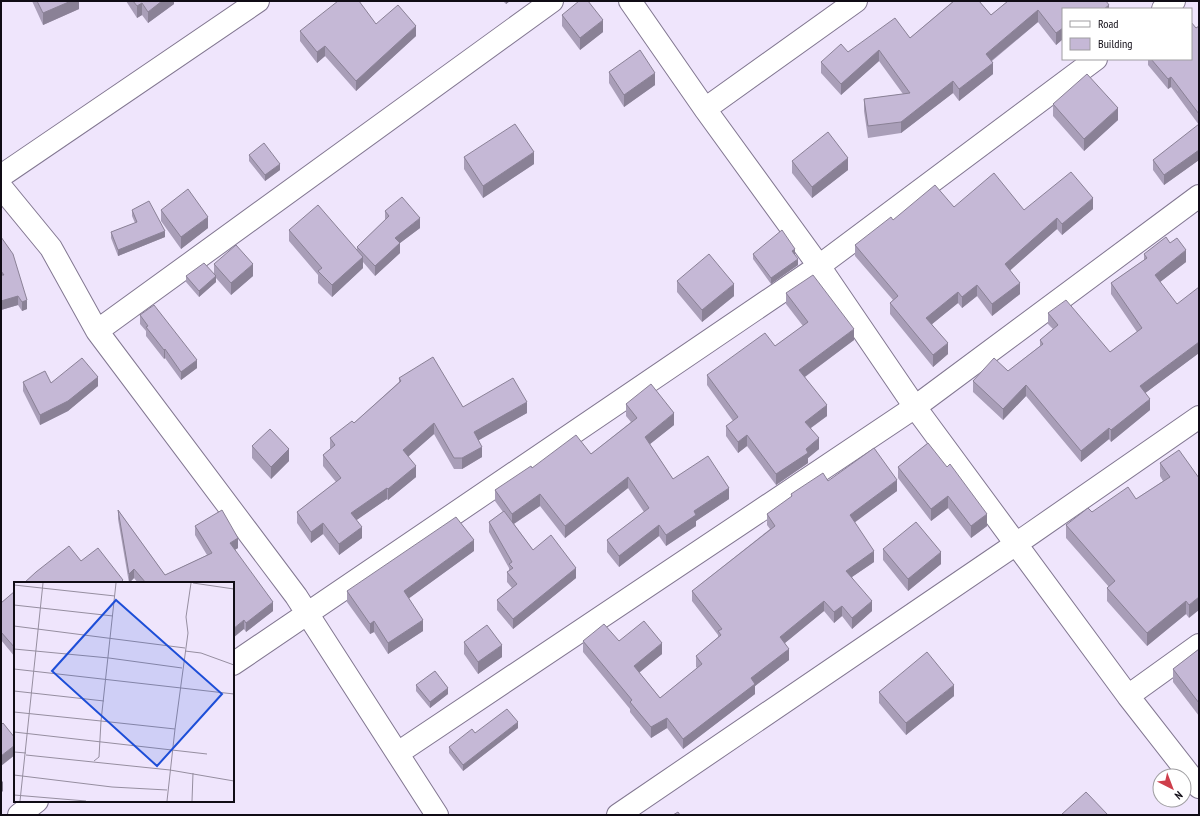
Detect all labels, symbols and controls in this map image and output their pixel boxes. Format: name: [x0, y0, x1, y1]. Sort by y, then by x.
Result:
legend: [1062, 8, 1192, 60]
text: Road: [1098, 16, 1118, 31]
text: Building: [1098, 36, 1133, 51]
inset map: [14, 582, 234, 802]
north arrow: [1152, 768, 1192, 808]
text: N: [1172, 788, 1186, 803]

